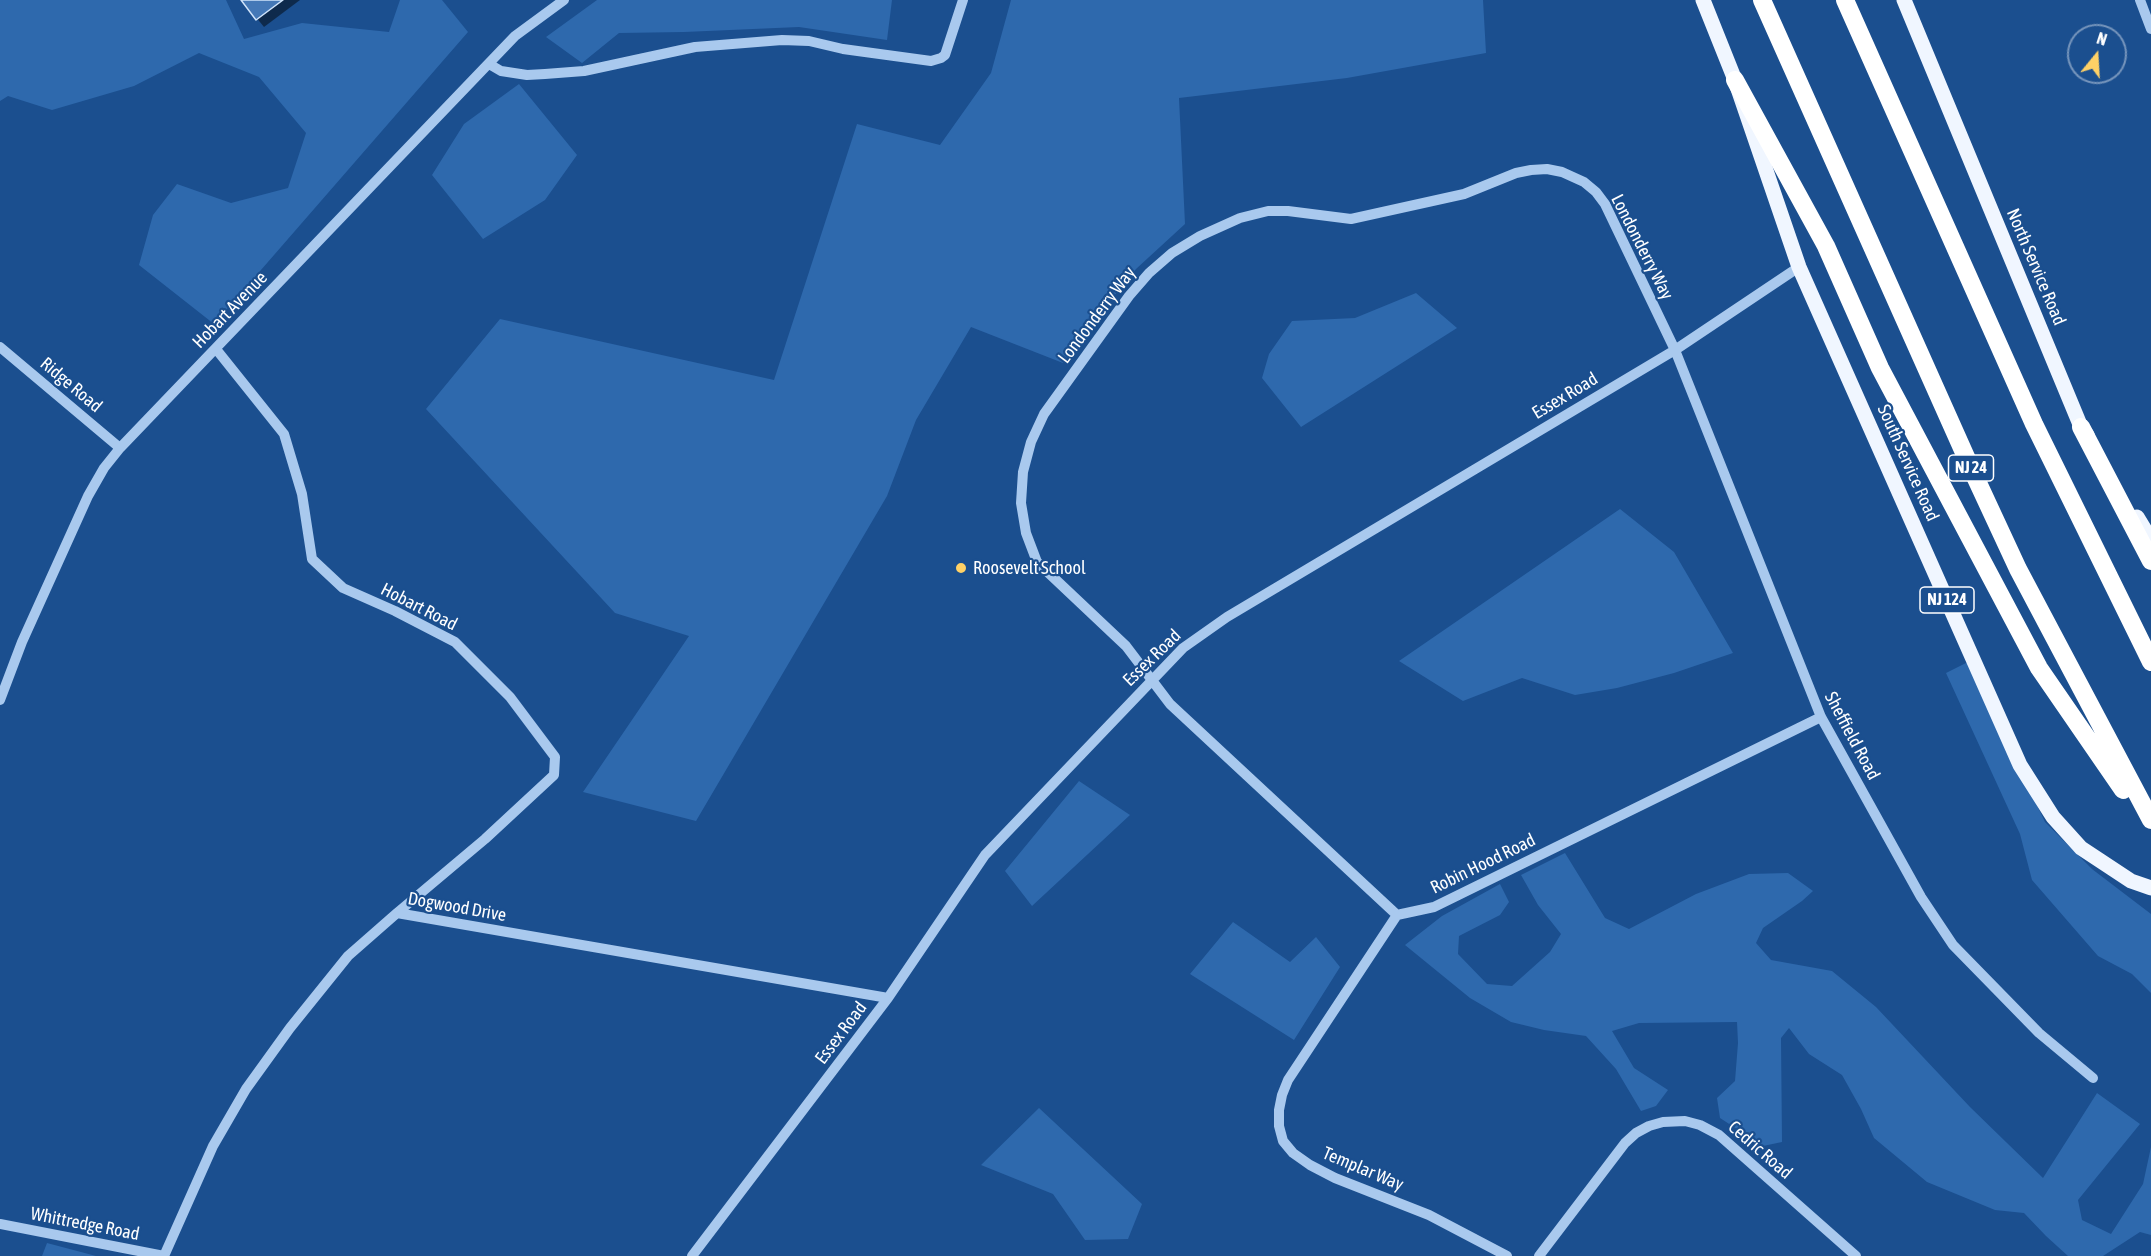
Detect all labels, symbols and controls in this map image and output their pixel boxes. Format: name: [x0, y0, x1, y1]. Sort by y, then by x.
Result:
north arrow: [2067, 24, 2127, 84]
text: N: [2095, 29, 2109, 49]
street label: Londonderry Way: [1606, 191, 1678, 303]
street label: North Service Road: [2002, 205, 2070, 329]
street label: Londonderry Way: [1054, 262, 1140, 368]
street label: Hobart Avenue: [188, 267, 272, 353]
street label: Ridge Road: [36, 353, 106, 417]
street label: Essex Road: [1528, 368, 1602, 424]
street label: South Service Road: [1873, 401, 1943, 525]
road number: NJ 24: [1948, 455, 1994, 481]
place label: Roosevelt School: [973, 557, 1086, 579]
marker: Roosevelt School: [954, 561, 968, 575]
street label: Hobart Road: [377, 579, 461, 635]
road number: NJ 124: [1920, 587, 1974, 613]
street label: Essex Road: [1118, 625, 1186, 691]
street label: Sheffield Road: [1820, 688, 1884, 784]
street label: Robin Hood Road: [1427, 829, 1539, 899]
street label: Dogwood Drive: [406, 888, 508, 926]
street label: Essex Road: [811, 998, 871, 1068]
street label: Cedric Road: [1724, 1116, 1796, 1184]
street label: Templar Way: [1319, 1142, 1407, 1196]
street label: Whittredge Road: [29, 1203, 141, 1245]

